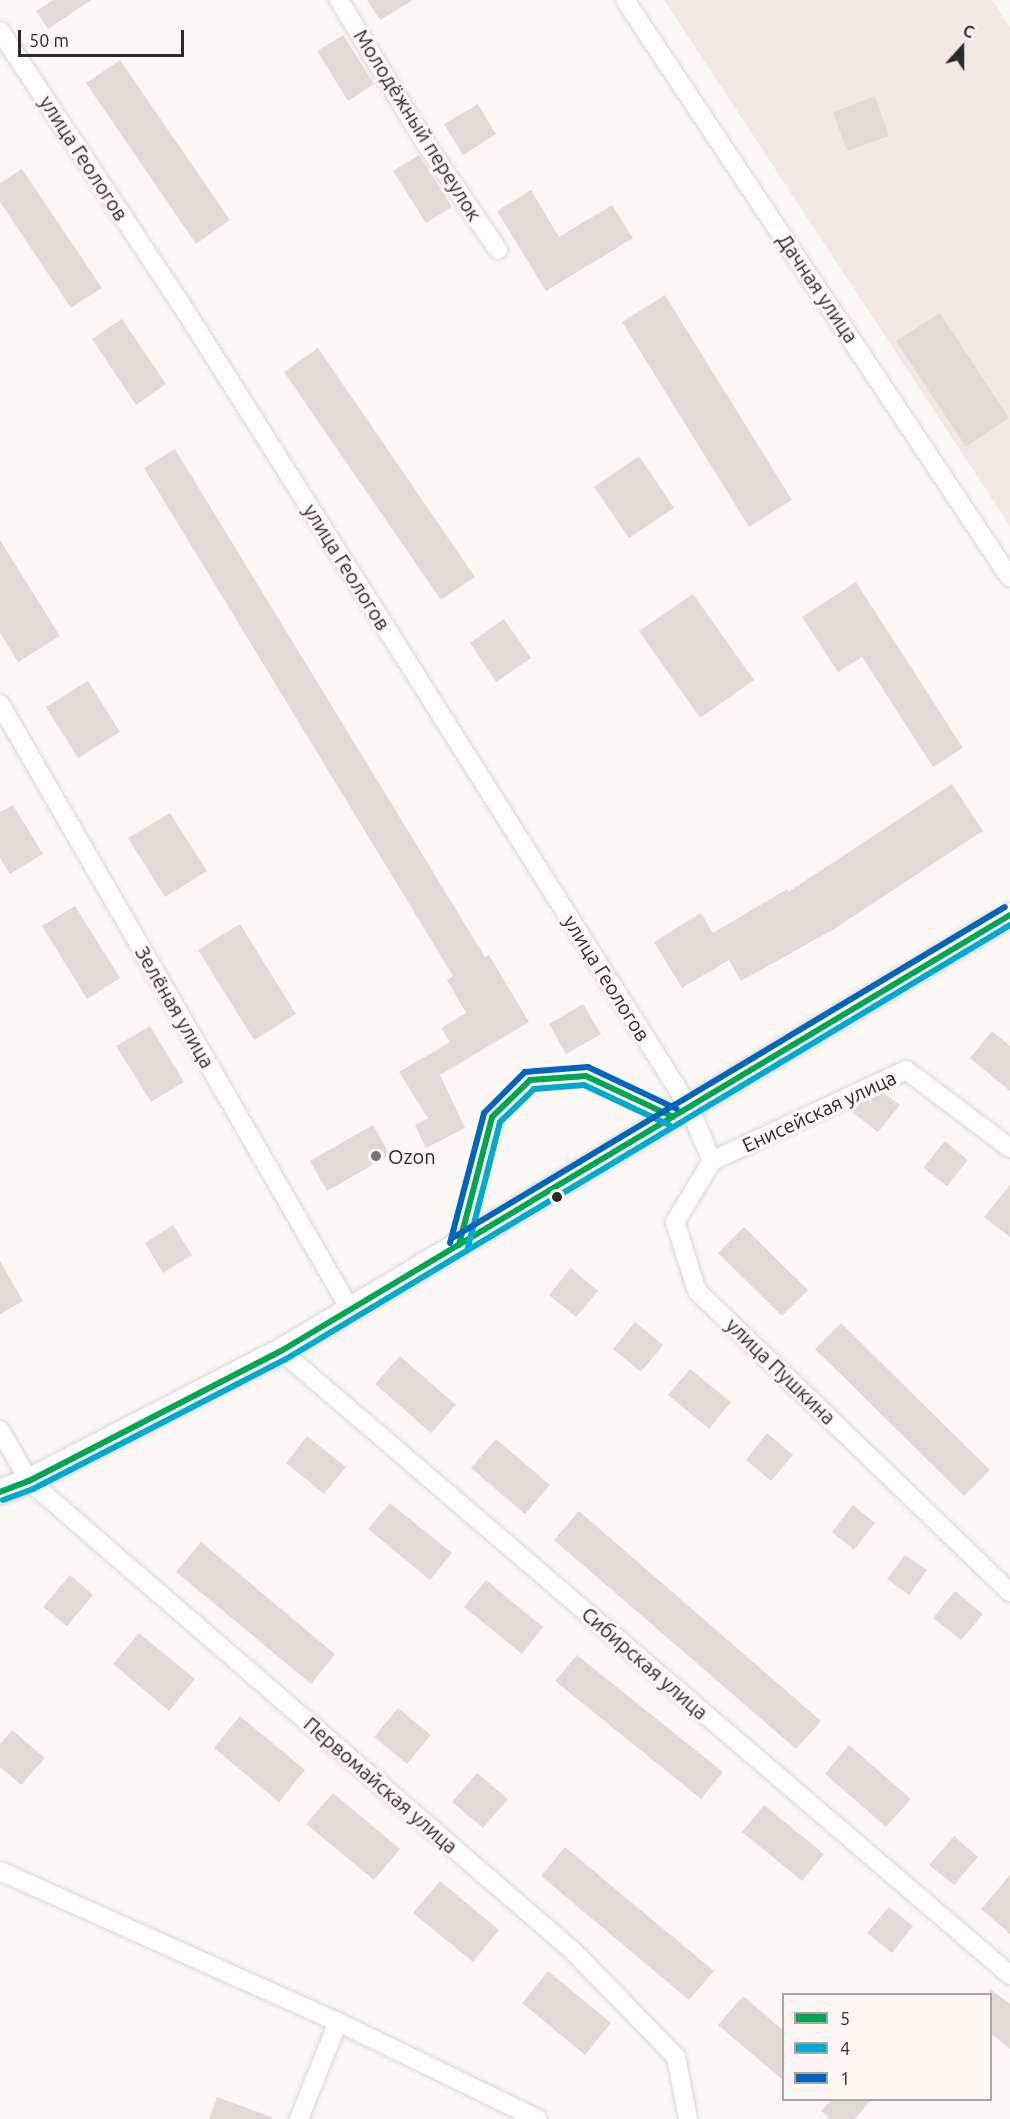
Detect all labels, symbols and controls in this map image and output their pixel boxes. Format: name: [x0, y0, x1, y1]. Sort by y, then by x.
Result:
scale bar: [21, 18, 188, 56]
north arrow: [932, 18, 992, 78]
text: С: [960, 21, 976, 41]
street label: Молодёжный переулок: [349, 25, 487, 225]
text: 50 m: [29, 30, 69, 50]
street label: улица Геологов: [35, 91, 133, 225]
street label: Дачная улица: [773, 229, 863, 347]
street label: улица Геологов: [299, 499, 395, 635]
street label: улица Геологов: [559, 910, 655, 1046]
street label: Зелёная улица: [130, 942, 220, 1072]
street label: Енисейская улица: [738, 1065, 900, 1157]
place label: Ozon: [388, 1144, 436, 1168]
marker: Ozon: [369, 1149, 383, 1163]
unlabelled marker: [551, 1191, 563, 1203]
street label: улица Пушкина: [721, 1313, 841, 1429]
street label: Сибирская улица: [577, 1602, 713, 1724]
street label: Первомайская улица: [299, 1712, 463, 1858]
legend: [782, 1993, 992, 2101]
text: 5: [840, 2008, 850, 2028]
text: 4: [840, 2038, 850, 2058]
text: 1: [840, 2068, 850, 2088]

